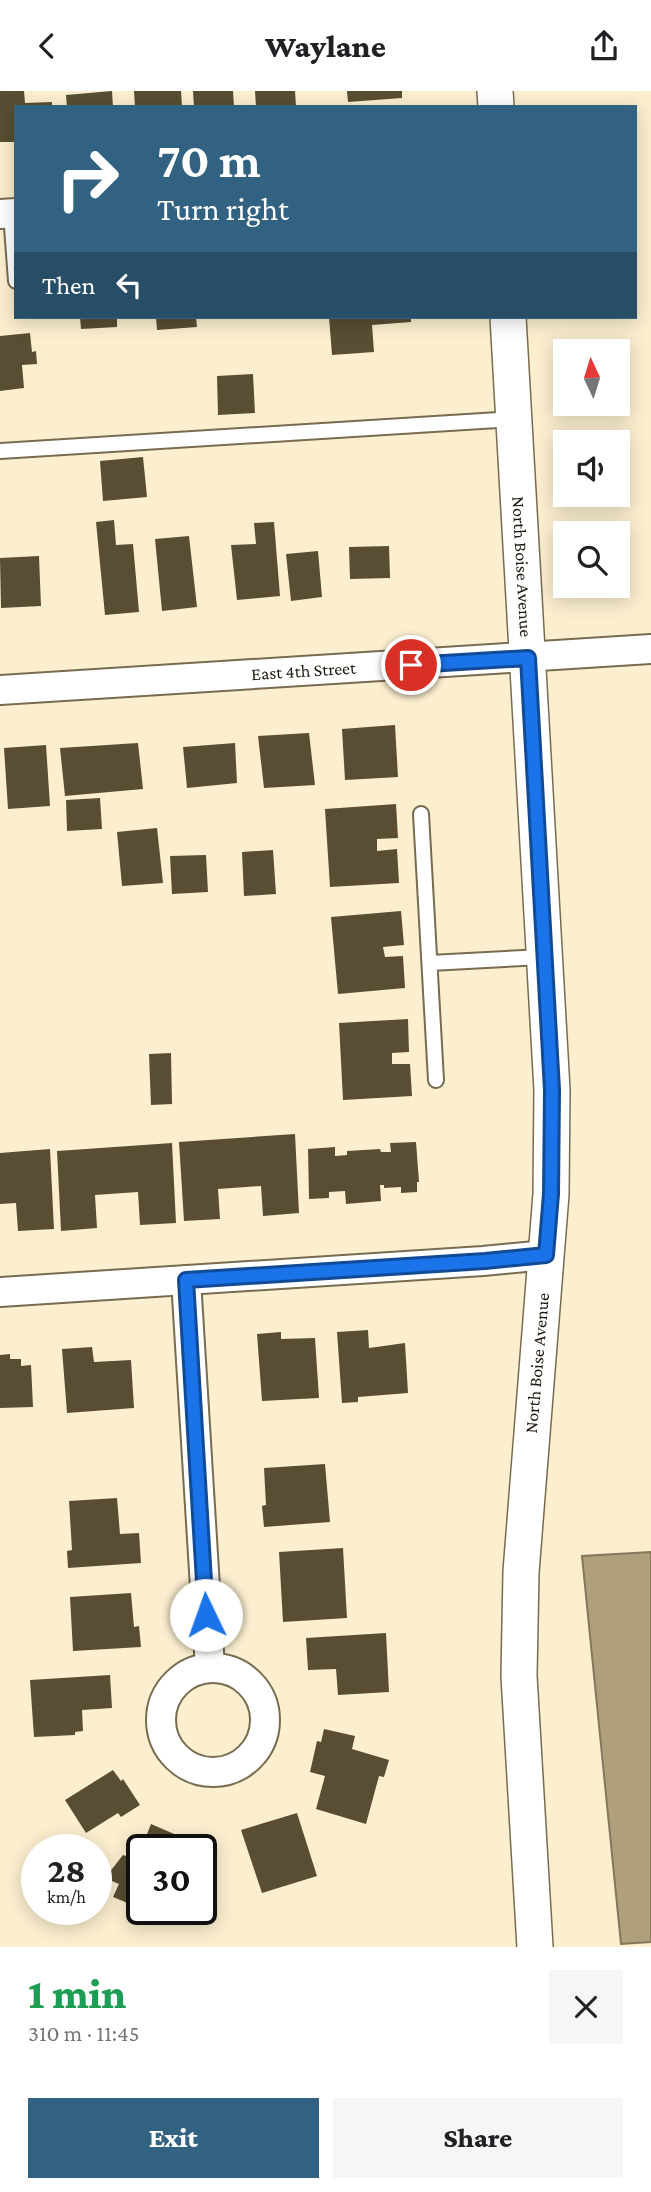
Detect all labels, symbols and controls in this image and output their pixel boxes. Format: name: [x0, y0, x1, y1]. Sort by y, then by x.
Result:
icon: back: [28, 27, 66, 65]
icon: share: [585, 27, 623, 65]
text: Waylane: [265, 28, 386, 64]
icon: right: [42, 133, 133, 224]
text: 70 m: [157, 133, 261, 188]
text: Turn right: [157, 191, 289, 227]
icon: left: [110, 266, 148, 304]
text: Then: [42, 271, 96, 300]
north arrow: [553, 339, 630, 417]
map controls: [553, 339, 630, 598]
button: sound: [553, 430, 630, 507]
street label: North Boise Avenue: [508, 496, 536, 638]
button: search: [553, 521, 630, 598]
pin: [381, 635, 441, 695]
icon: arrive: [392, 646, 430, 684]
street label: East 4th Street: [250, 658, 357, 684]
street label: North Boise Avenue: [521, 1292, 553, 1434]
position arrow: [169, 1578, 243, 1652]
speed limit sign: 30: [126, 1834, 217, 1925]
text: 28: [47, 1851, 86, 1890]
text: km/h: [47, 1887, 86, 1907]
text: 1 min: [28, 1970, 126, 2017]
button: close: [549, 1970, 623, 2044]
text: 310 m · 11:45: [28, 2020, 140, 2046]
button: Exit: [28, 2098, 319, 2178]
button: Share: [333, 2098, 623, 2178]

